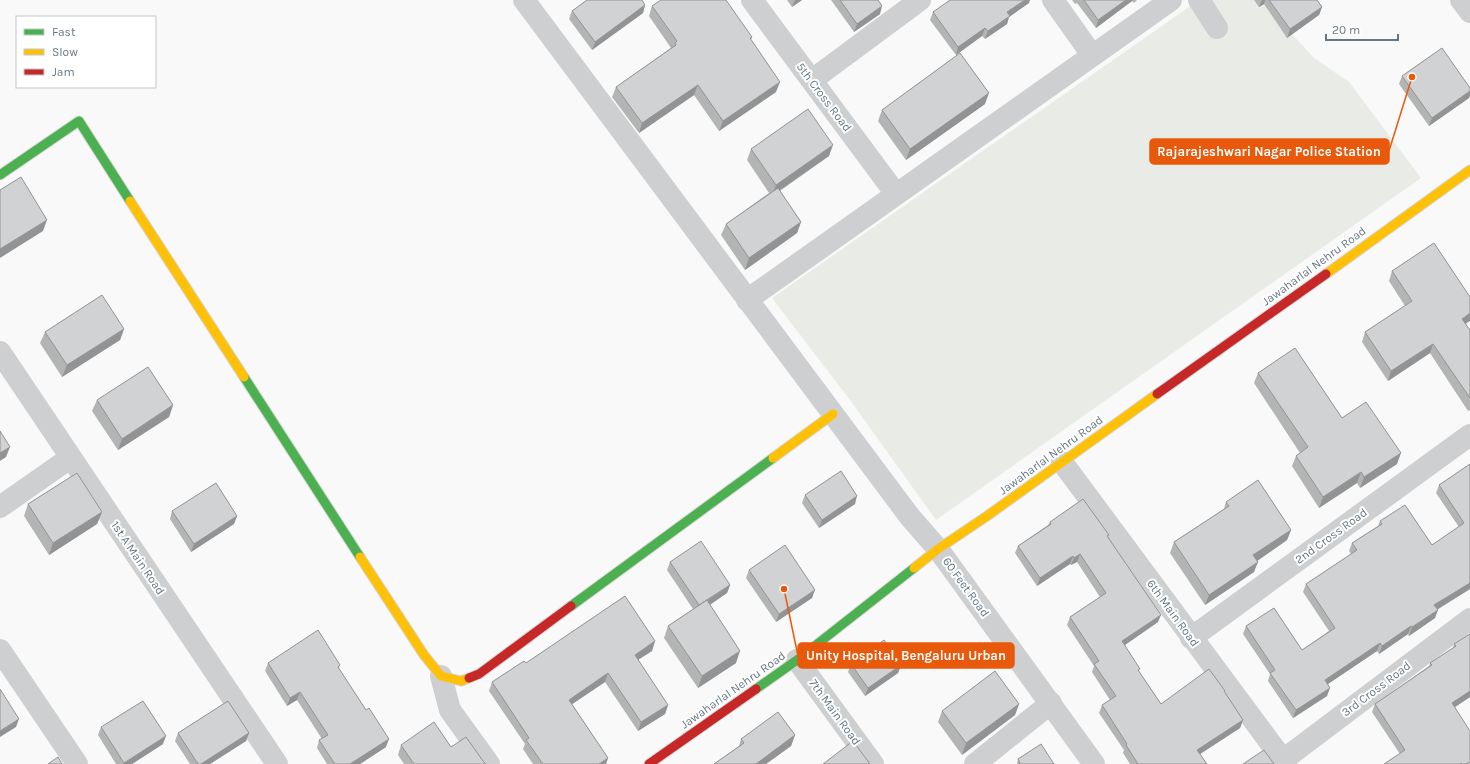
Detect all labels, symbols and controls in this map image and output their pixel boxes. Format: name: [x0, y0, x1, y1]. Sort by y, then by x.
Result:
legend: [16, 16, 156, 88]
scale bar: [1326, 16, 1398, 42]
text: 20 m: [1332, 23, 1360, 37]
text: Fast: [52, 25, 76, 39]
text: Slow: [52, 45, 78, 59]
street label: 5th Cross Road: [794, 60, 854, 134]
text: Jam: [52, 65, 75, 79]
callout: Rajarajeshwari Nagar Police Station: [1150, 139, 1389, 164]
text: Rajarajeshwari Nagar Police Station: [1157, 144, 1381, 159]
street label: Jawaharlal Nehru Road: [1259, 224, 1369, 308]
street label: Jawaharlal Nehru Road: [996, 413, 1106, 497]
street label: 2nd Cross Road: [1292, 505, 1370, 567]
street label: 1st A Main Road: [108, 519, 168, 597]
street label: 60 Feet Road: [940, 555, 992, 619]
street label: 6th Main Road: [1144, 577, 1202, 649]
callout: Unity Hospital, Bengaluru Urban: [798, 643, 1014, 668]
street label: Jawaharlal Nehru Road: [678, 648, 788, 732]
text: Unity Hospital, Bengaluru Urban: [806, 648, 1006, 663]
street label: 3rd Cross Road: [1339, 659, 1413, 719]
street label: 7th Main Road: [806, 676, 864, 748]

